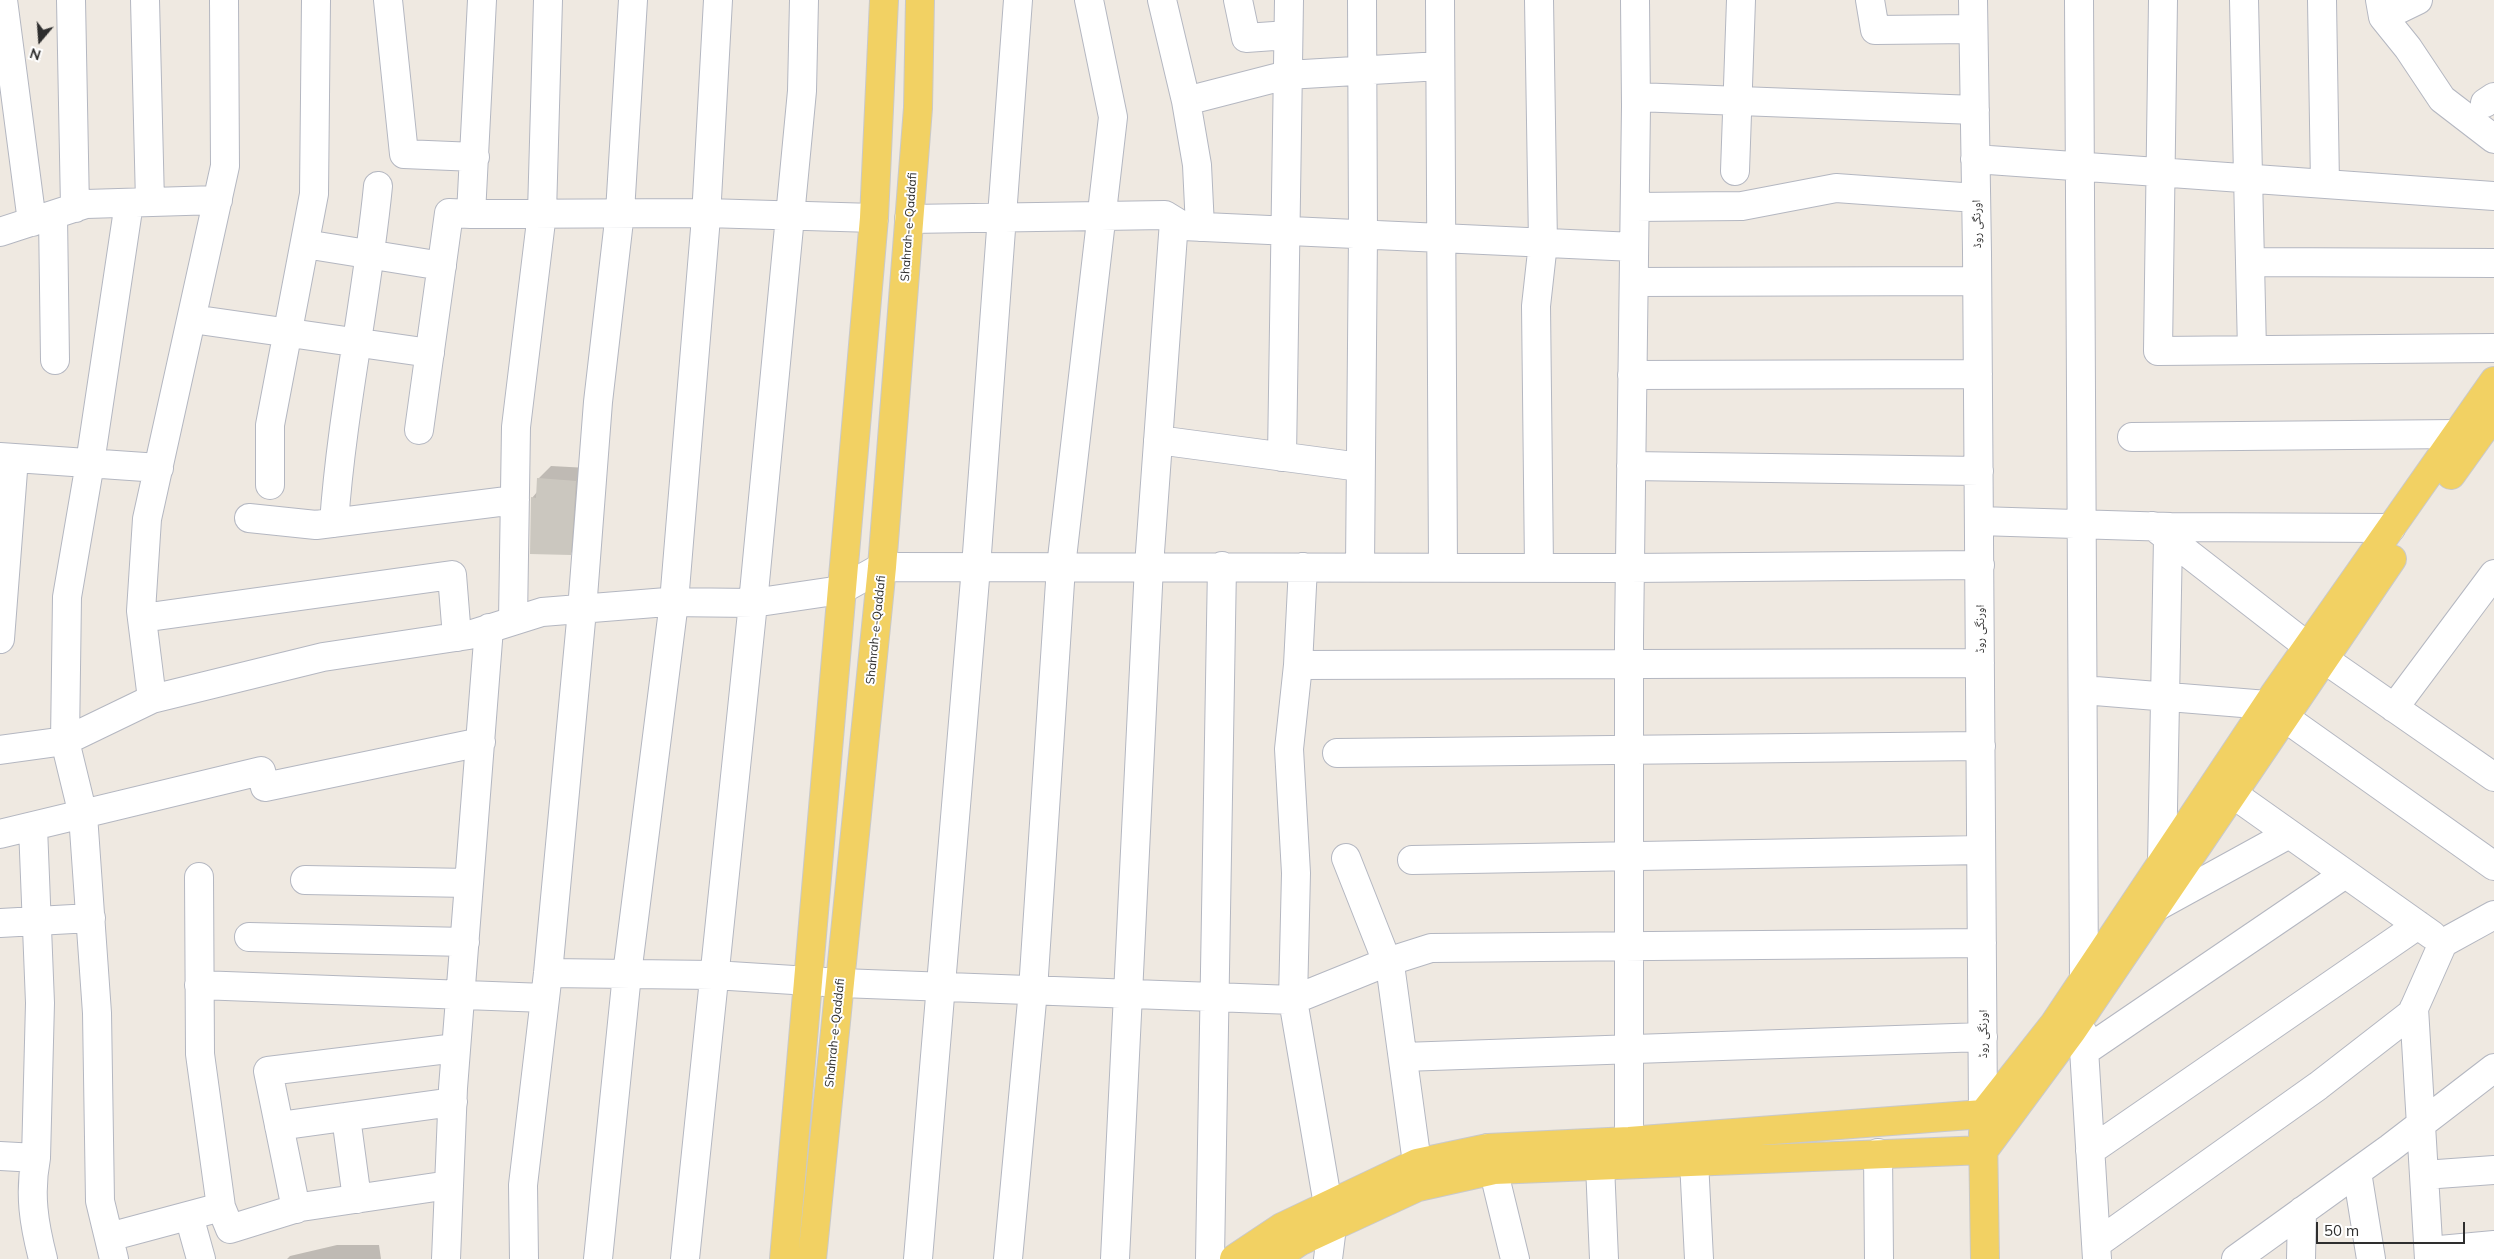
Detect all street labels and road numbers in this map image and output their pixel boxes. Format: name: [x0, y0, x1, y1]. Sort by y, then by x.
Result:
street label: Shahrah-e-Qaddafi: [898, 172, 920, 282]
street label: اورنگی روڈ: [1969, 200, 1985, 248]
street label: Shahrah-e-Qaddafi: [863, 575, 889, 685]
street label: اورنگی روڈ: [1973, 605, 1987, 653]
street label: Shahrah-e-Qaddafi: [822, 978, 848, 1088]
street label: اورنگی روڈ: [1976, 1010, 1990, 1058]

